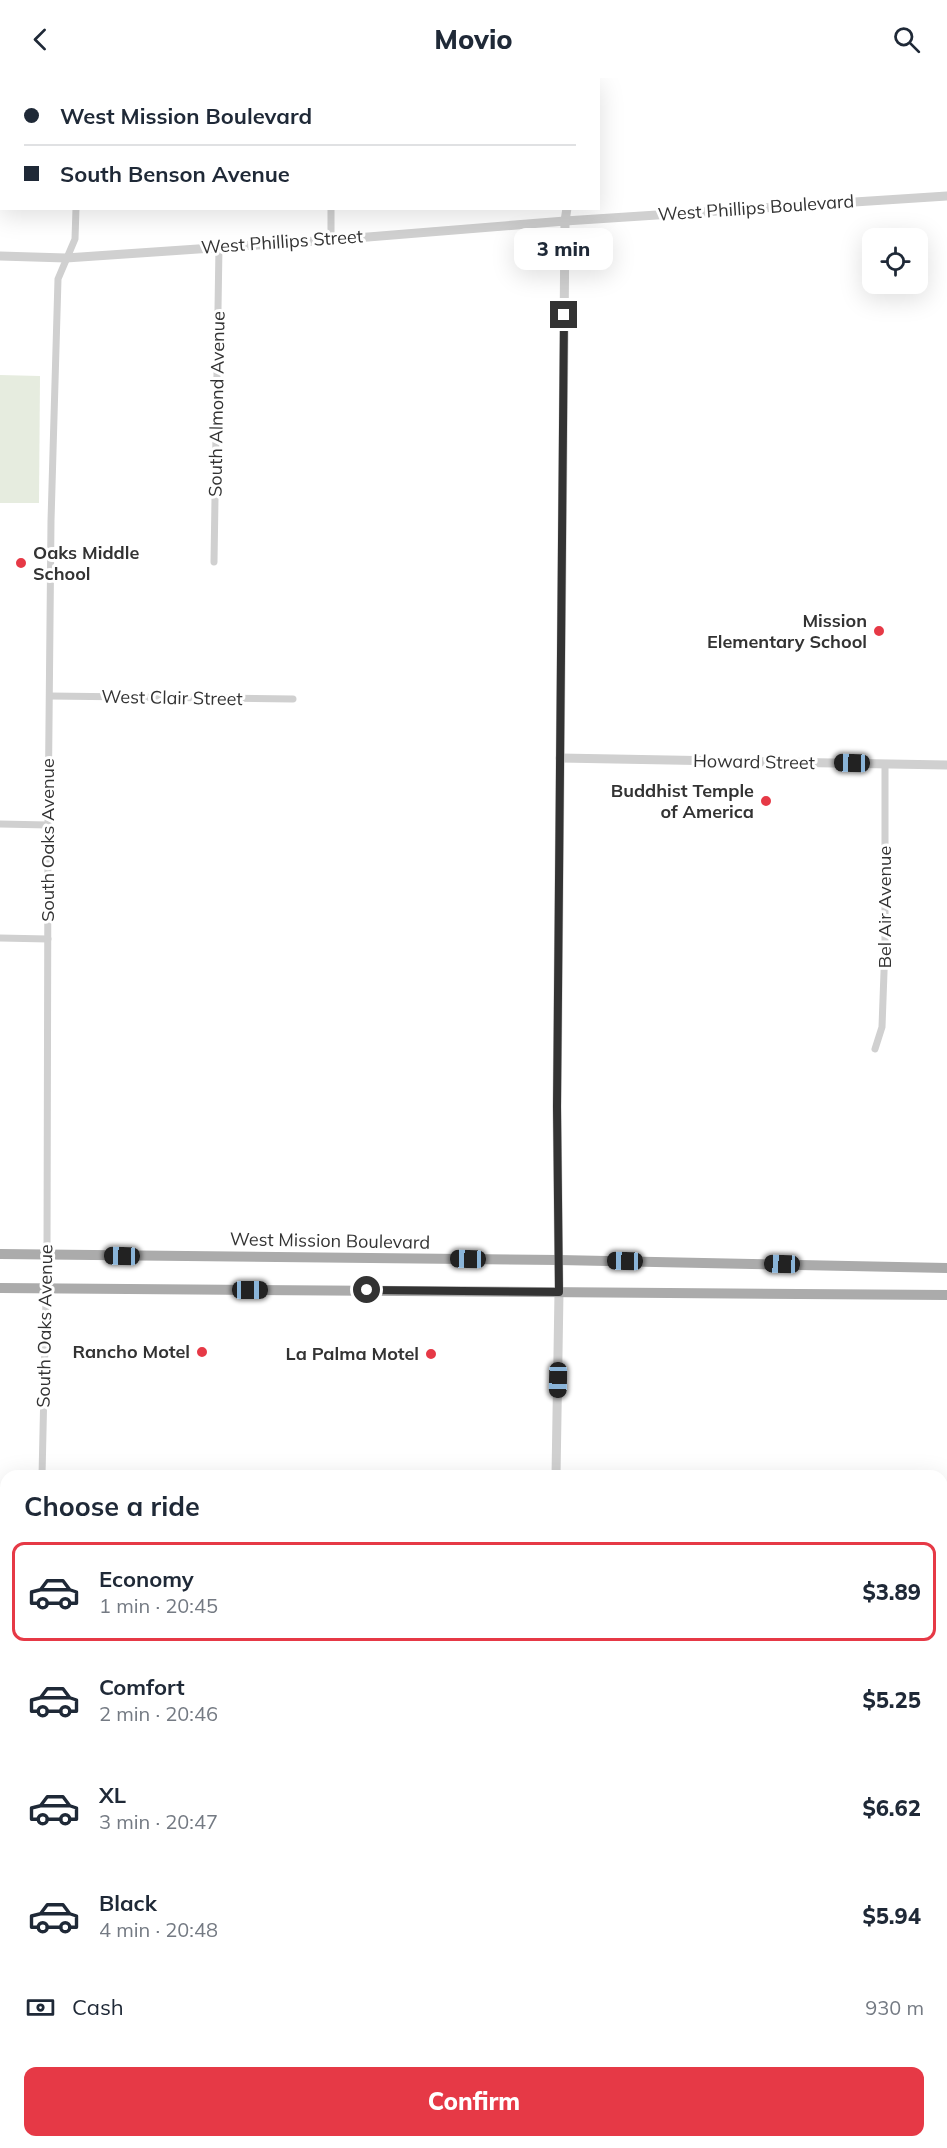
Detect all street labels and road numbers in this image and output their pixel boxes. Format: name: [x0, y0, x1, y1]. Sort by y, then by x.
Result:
street label: West Phillips Boulevard: [657, 189, 855, 226]
street label: West Phillips Street: [200, 224, 364, 259]
street label: South Almond Avenue: [203, 311, 230, 497]
street label: West Clair Street: [101, 685, 243, 710]
street label: Howard Street: [693, 749, 815, 774]
street label: South Oaks Avenue: [36, 758, 59, 922]
street label: Bel Air Avenue: [873, 846, 896, 968]
street label: West Mission Boulevard: [230, 1227, 430, 1254]
street label: South Oaks Avenue: [32, 1244, 57, 1408]

